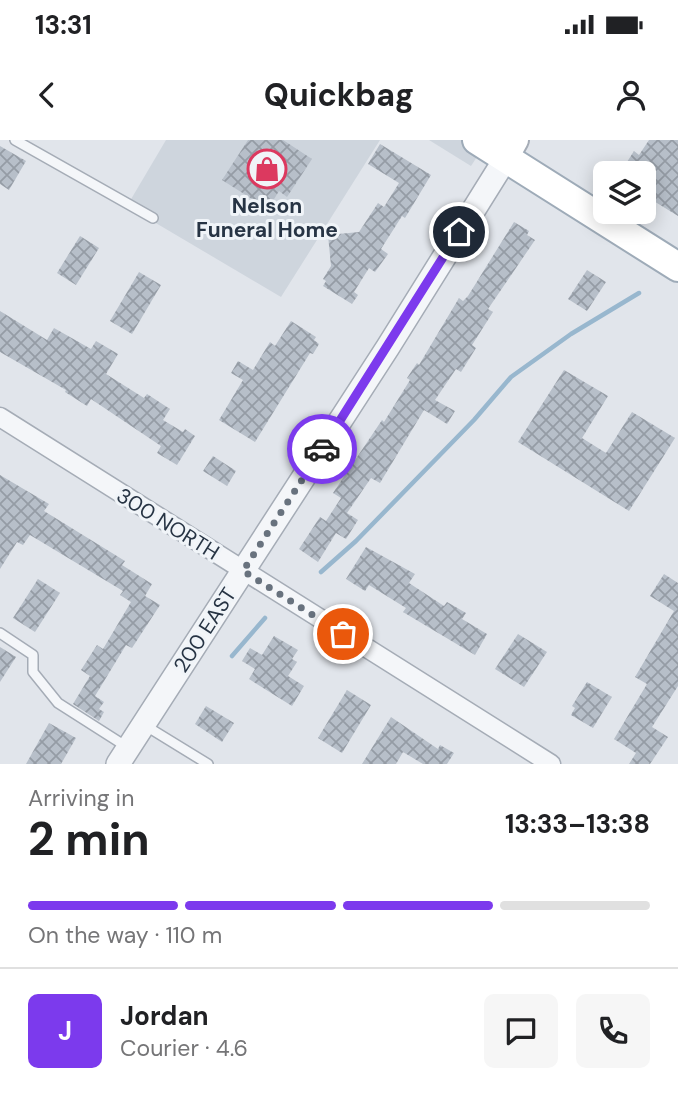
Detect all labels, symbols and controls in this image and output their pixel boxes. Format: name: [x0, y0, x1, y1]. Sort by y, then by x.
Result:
text: 13:31: [35, 8, 92, 42]
text: Quickbag: [264, 74, 414, 116]
icon: back: [28, 76, 66, 114]
icon: person: [612, 76, 650, 114]
shop icon: Nelson Funeral Home: [246, 148, 288, 190]
map controls: [593, 161, 656, 224]
button: layers: [593, 161, 656, 224]
place label: Nelson Funeral Home: [196, 192, 338, 244]
pin: [429, 202, 489, 262]
icon: home: [440, 213, 478, 251]
courier: [287, 414, 357, 484]
icon: car: [303, 430, 341, 468]
street label: 300 NORTH: [111, 481, 225, 567]
street label: 200 EAST: [167, 582, 243, 678]
pin: [313, 604, 373, 664]
icon: bag: [324, 615, 362, 653]
text: Arriving in: [28, 783, 134, 813]
text: 13:33–13:38: [505, 807, 650, 841]
text: 2 min: [28, 809, 150, 869]
text: On the way · 110 m: [28, 920, 222, 950]
button: chat: [484, 994, 558, 1068]
button: phone: [576, 994, 650, 1068]
text: Jordan: [120, 999, 209, 1033]
text: J: [58, 1014, 72, 1048]
text: Courier · 4.6: [120, 1033, 248, 1063]

